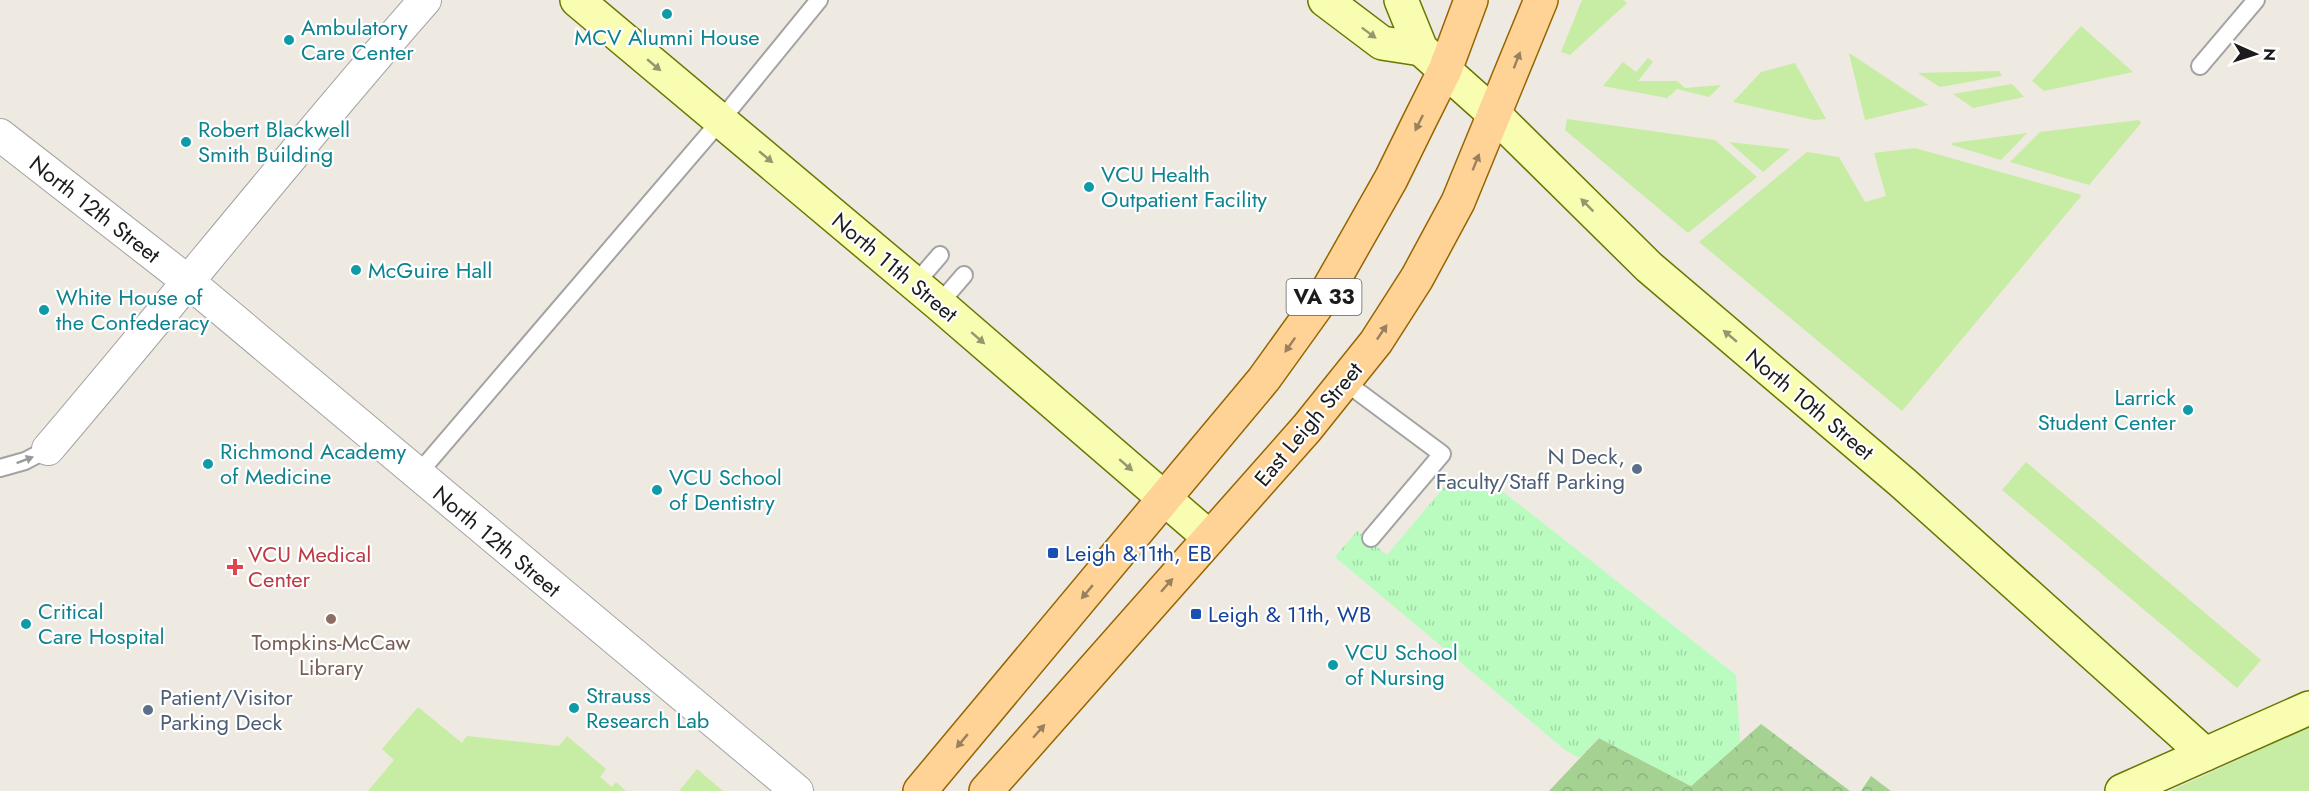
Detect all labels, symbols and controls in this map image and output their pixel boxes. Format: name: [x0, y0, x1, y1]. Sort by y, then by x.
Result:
marker: MCV Alumni House: [660, 7, 674, 21]
place label: Ambulatory Care Center: [301, 11, 414, 68]
place label: MCV Alumni House: [574, 21, 760, 53]
north arrow: [2225, 24, 2285, 84]
one-way arrow: [1361, 27, 1377, 39]
marker: Ambulatory Care Center: [282, 33, 296, 47]
text: N: [2258, 48, 2281, 62]
one-way arrow: [1512, 51, 1522, 69]
one-way arrow: [646, 58, 662, 71]
place label: Robert Blackwell Smith Building: [198, 113, 350, 170]
one-way arrow: [1414, 114, 1424, 131]
marker: Robert Blackwell Smith Building: [179, 135, 193, 149]
street label: North 12th Street: [23, 148, 168, 271]
one-way arrow: [758, 151, 774, 164]
one-way arrow: [1471, 152, 1481, 170]
place label: VCU Health Outpatient Facility: [1101, 158, 1267, 215]
marker: VCU Health Outpatient Facility: [1082, 180, 1096, 194]
one-way arrow: [1580, 198, 1594, 212]
street label: North 11th Street: [825, 205, 965, 330]
place label: McGuire Hall: [368, 254, 492, 286]
marker: McGuire Hall: [349, 263, 363, 277]
road number: VA 33: [1286, 279, 1362, 315]
place label: White House of the Confederacy: [56, 281, 210, 338]
marker: White House of the Confederacy: [37, 303, 51, 317]
one-way arrow: [1376, 324, 1387, 340]
one-way arrow: [1723, 330, 1738, 343]
one-way arrow: [970, 331, 985, 344]
one-way arrow: [1284, 337, 1296, 353]
street label: North 10th Street: [1739, 341, 1882, 468]
street label: East Leigh Street: [1246, 354, 1370, 493]
place label: Larrick Student Center: [2038, 381, 2176, 438]
marker: Larrick Student Center: [2181, 403, 2195, 417]
place label: Richmond Academy of Medicine: [220, 435, 407, 492]
place label: N Deck, Faculty/Staff Parking: [1436, 440, 1625, 497]
one-way arrow: [16, 455, 34, 465]
marker: Richmond Academy of Medicine: [201, 457, 215, 471]
one-way arrow: [1118, 458, 1133, 471]
place label: VCU School of Dentistry: [669, 461, 782, 518]
marker: N Deck, Faculty/Staff Parking: [1630, 462, 1644, 476]
street label: North 12th Street: [426, 478, 568, 605]
marker: VCU School of Dentistry: [650, 483, 664, 497]
place label: Leigh &11th, EB: [1065, 537, 1212, 569]
place label: VCU Medical Center: [248, 538, 371, 595]
marker: Leigh &11th, EB: [1046, 546, 1060, 560]
marker: VCU Medical Center: [226, 558, 244, 576]
one-way arrow: [1160, 578, 1173, 593]
one-way arrow: [1080, 584, 1093, 600]
place label: Critical Care Hospital: [38, 595, 165, 652]
place label: Leigh & 11th, WB: [1208, 598, 1371, 630]
marker: Leigh & 11th, WB: [1189, 607, 1203, 621]
marker: Tompkins-McCaw Library: [324, 612, 338, 626]
marker: Critical Care Hospital: [19, 617, 33, 631]
place label: Tompkins-McCaw Library: [251, 626, 411, 683]
place label: VCU School of Nursing: [1345, 636, 1458, 693]
marker: VCU School of Nursing: [1326, 658, 1340, 672]
place label: Strauss Research Lab: [586, 679, 709, 736]
place label: Patient/Visitor Parking Deck: [160, 681, 293, 738]
marker: Strauss Research Lab: [567, 701, 581, 715]
marker: Patient/Visitor Parking Deck: [141, 703, 155, 717]
one-way arrow: [1032, 724, 1045, 739]
one-way arrow: [955, 733, 968, 749]

